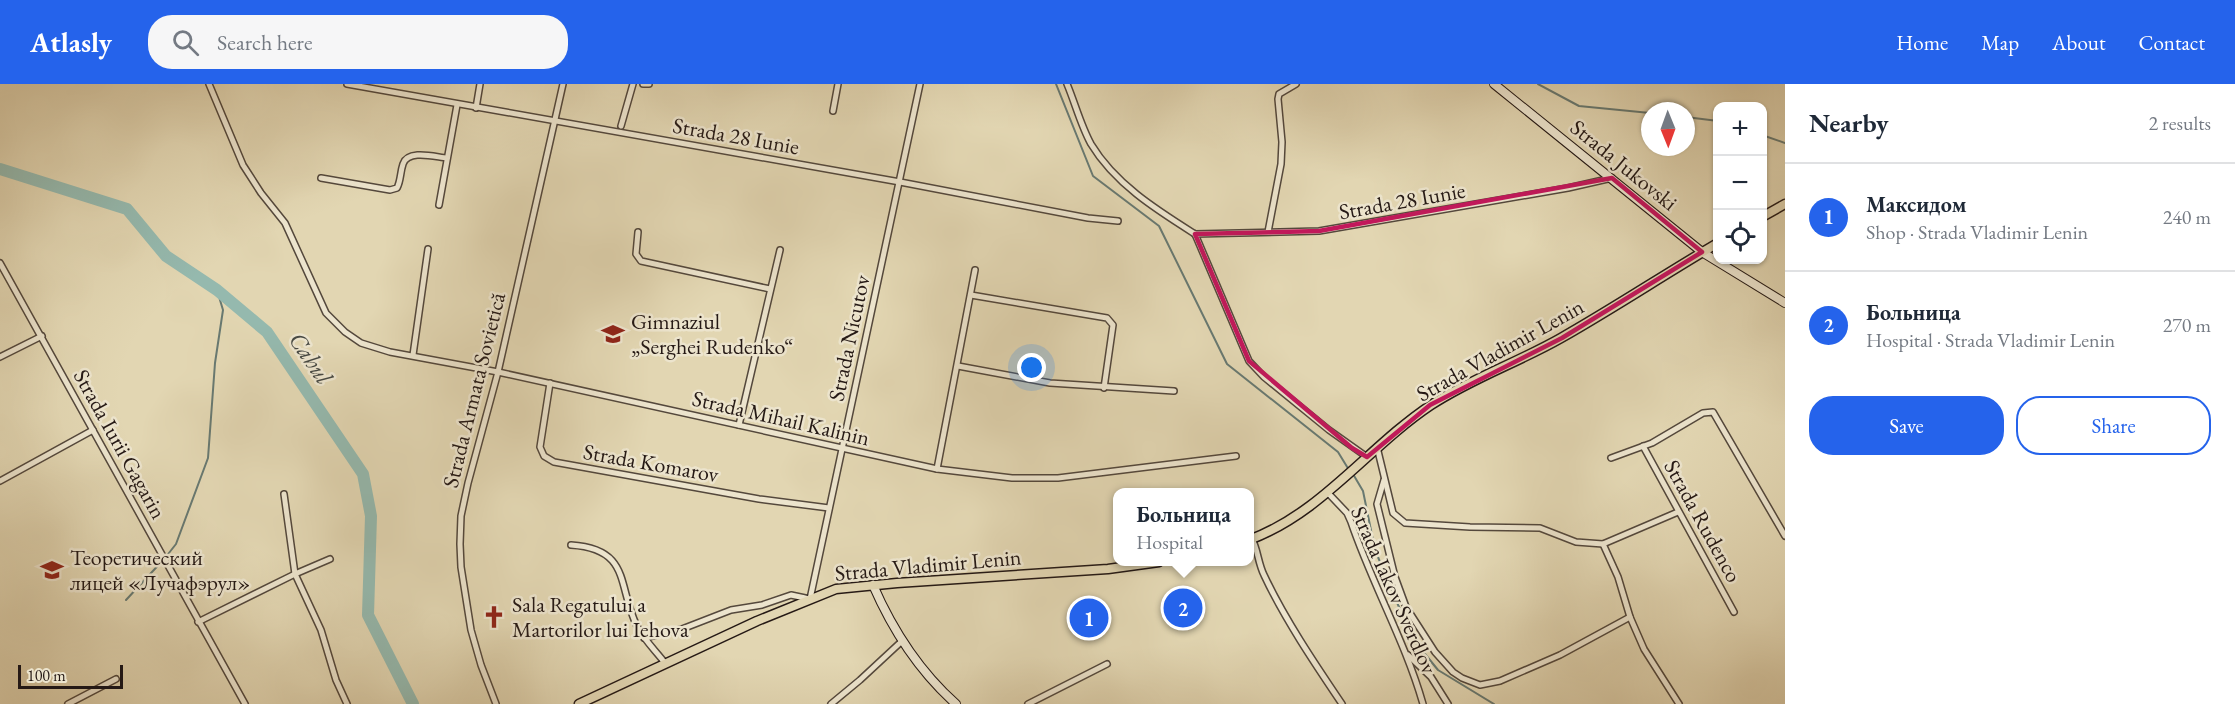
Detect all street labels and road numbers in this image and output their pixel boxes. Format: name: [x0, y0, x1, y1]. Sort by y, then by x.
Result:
street label: Strada 28 Iunie: [671, 111, 802, 161]
street label: Strada Jukovski: [1564, 113, 1684, 217]
street label: Strada 28 Iunie: [1337, 176, 1468, 226]
street label: Strada Nicutov: [822, 272, 877, 404]
street label: Strada Armata Sovietică: [436, 289, 512, 491]
street label: Strada Vladimir Lenin: [1411, 292, 1589, 408]
street label: Strada Iurii Gagarin: [67, 364, 173, 524]
street label: Strada Mihail Kalinin: [690, 384, 873, 453]
street label: Strada Komarov: [581, 437, 721, 489]
street label: Strada Rudenco: [1657, 455, 1749, 587]
street label: Strada Iakov Sverdlov: [1344, 502, 1444, 679]
street label: Strada Vladimir Lenin: [833, 542, 1023, 588]

